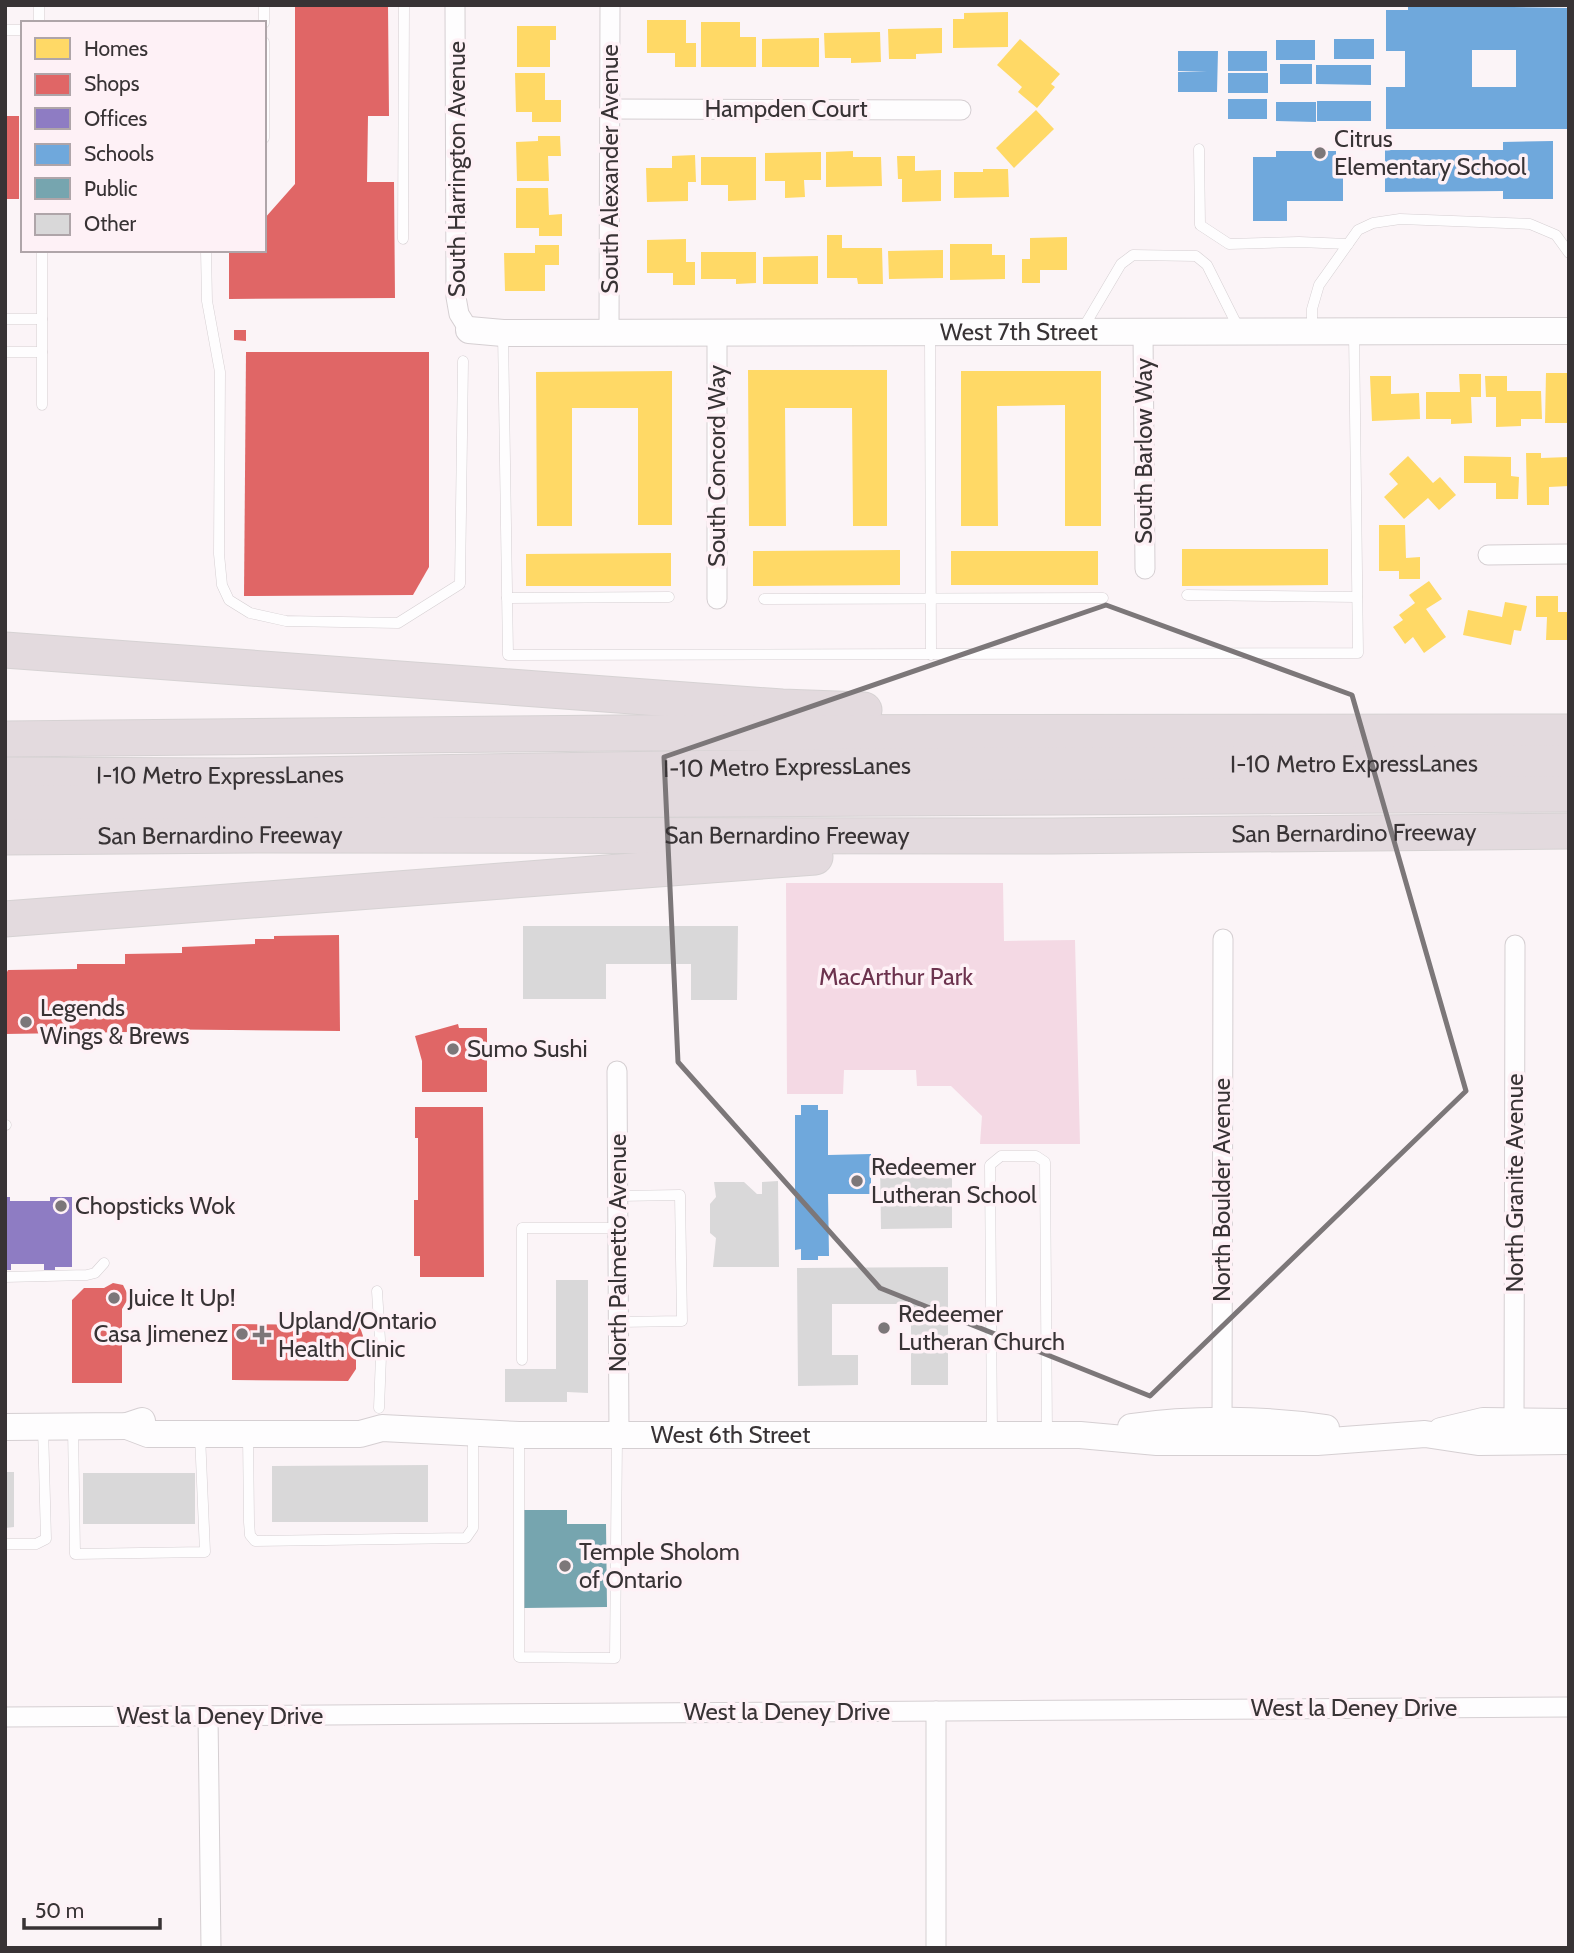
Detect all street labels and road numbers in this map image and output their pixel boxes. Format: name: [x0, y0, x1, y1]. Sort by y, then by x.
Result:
street label: South Harrington Avenue: [442, 41, 471, 297]
street label: South Alexander Avenue: [595, 44, 624, 294]
street label: Hampden Court: [705, 94, 867, 123]
street label: West 7th Street: [940, 317, 1098, 346]
street label: South Barlow Way: [1129, 358, 1158, 544]
street label: South Concord Way: [702, 365, 731, 567]
street label: I-10 Metro ExpressLanes: [1230, 748, 1478, 778]
street label: I-10 Metro ExpressLanes: [663, 751, 911, 783]
street label: I-10 Metro ExpressLanes: [96, 759, 344, 790]
street label: San Bernardino Freeway: [1231, 817, 1477, 848]
street label: San Bernardino Freeway: [97, 820, 343, 850]
street label: San Bernardino Freeway: [664, 821, 910, 850]
street label: North Granite Avenue: [1500, 1073, 1529, 1293]
street label: North Boulder Avenue: [1207, 1078, 1236, 1302]
street label: North Palmetto Avenue: [603, 1134, 632, 1372]
street label: West 6th Street: [651, 1420, 810, 1449]
street label: West la Deney Drive: [1251, 1693, 1457, 1722]
street label: West la Deney Drive: [684, 1697, 890, 1726]
street label: West la Deney Drive: [117, 1701, 323, 1730]

